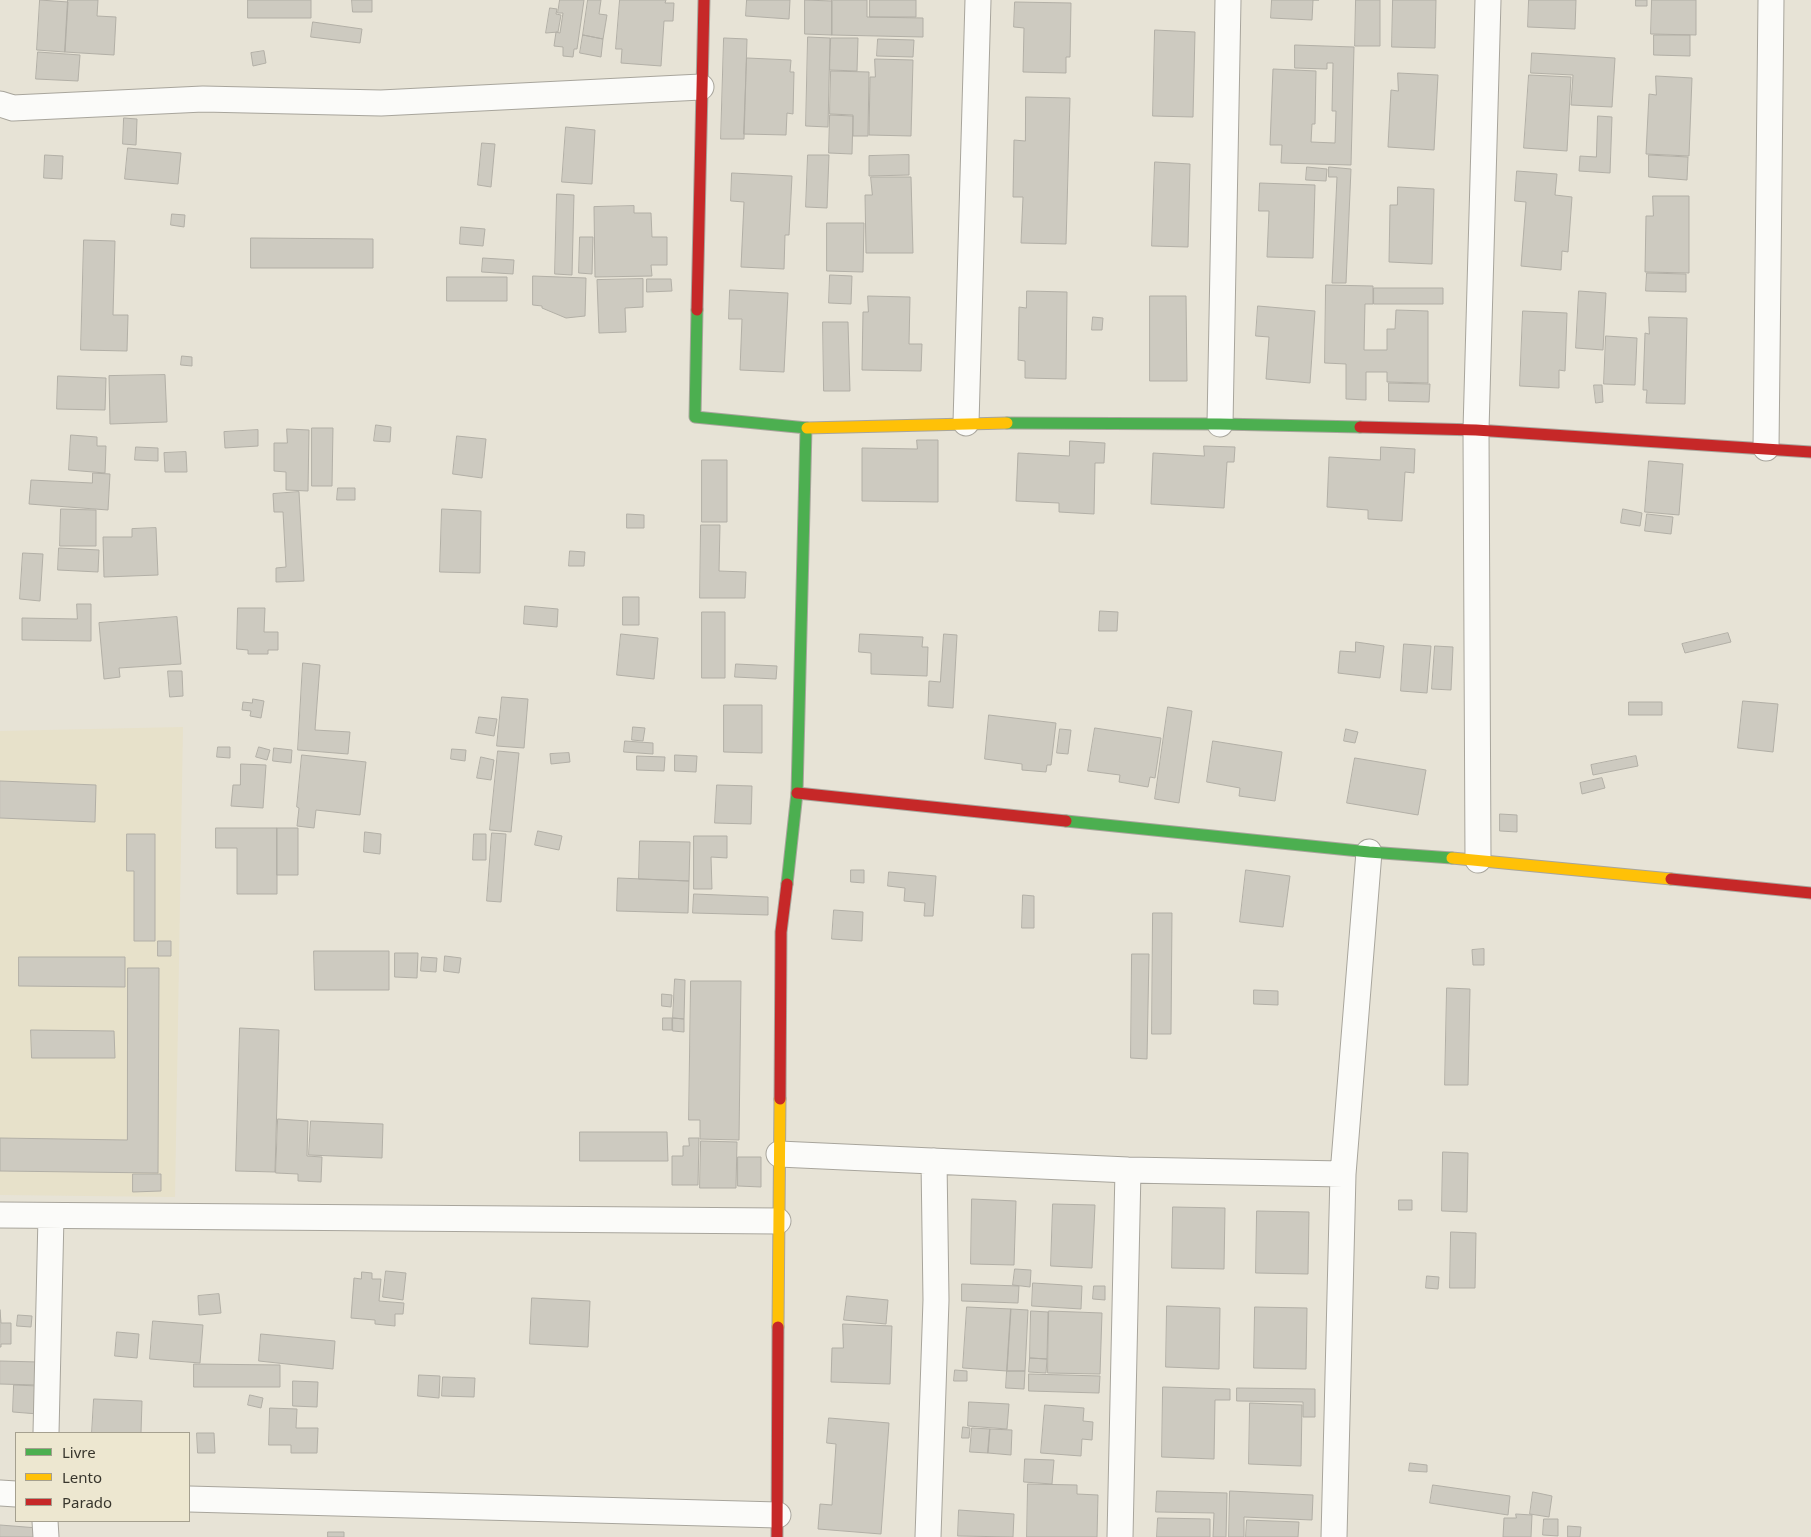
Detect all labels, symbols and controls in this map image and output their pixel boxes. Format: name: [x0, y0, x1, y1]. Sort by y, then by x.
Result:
legend: [15, 1432, 190, 1522]
text: Livre: [62, 1442, 96, 1462]
text: Lento: [62, 1467, 102, 1487]
text: Parado: [62, 1492, 112, 1512]

